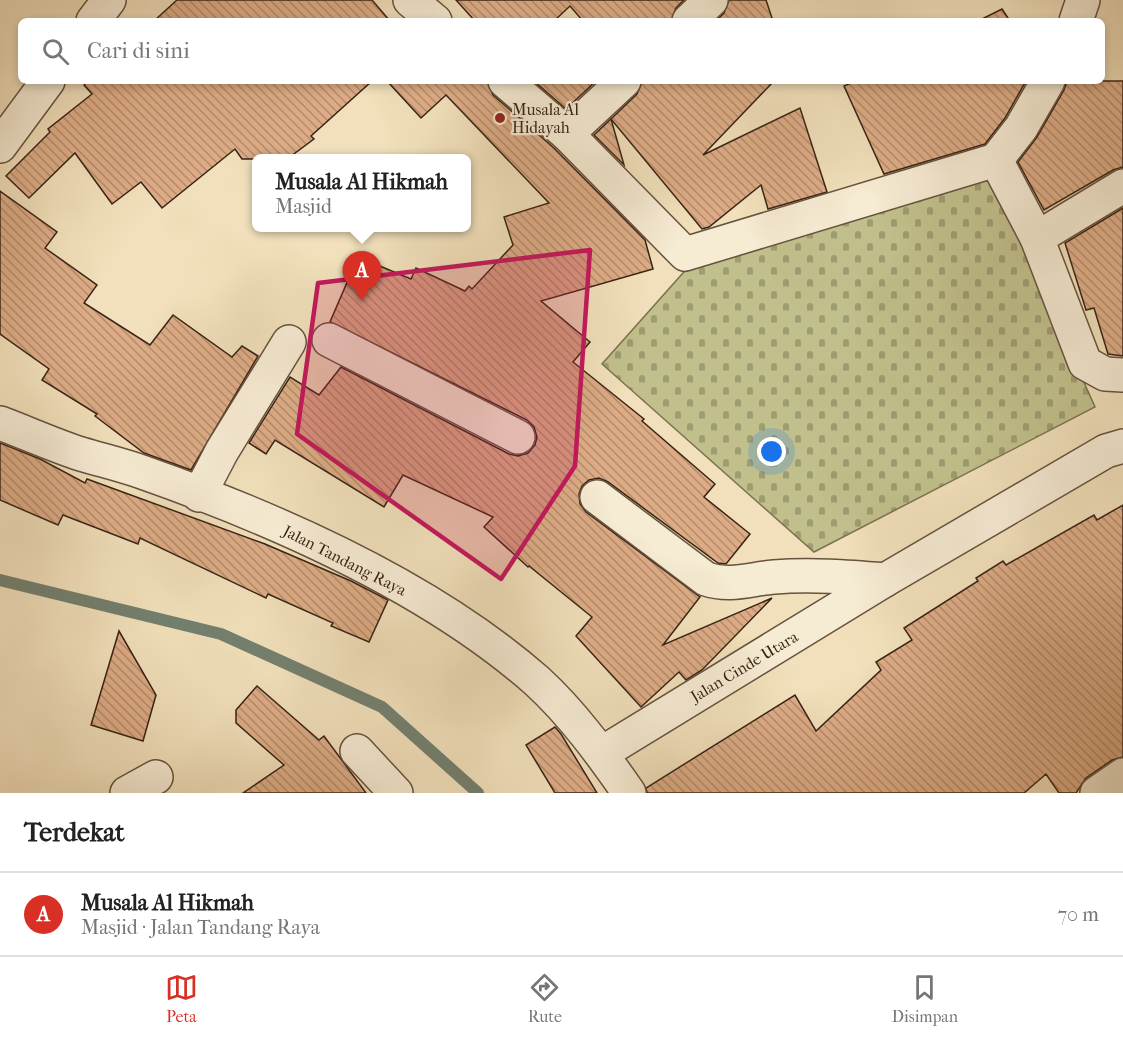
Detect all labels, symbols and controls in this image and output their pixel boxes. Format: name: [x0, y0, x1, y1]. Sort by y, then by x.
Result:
search box: [18, 18, 1105, 84]
icon: search: [39, 35, 72, 68]
text: Cari di sini: [87, 38, 190, 64]
place label: Musala Al Hidayah: [512, 100, 579, 137]
marker: Musala Al Hidayah: [493, 111, 507, 125]
popup: [252, 154, 471, 232]
text: Musala Al Hikmah: [275, 169, 448, 195]
text: Masjid: [275, 195, 332, 218]
pin: A: [342, 252, 382, 301]
your location: [757, 437, 786, 466]
street label: Jalan Tandang Raya: [278, 520, 410, 600]
street label: Jalan Cinde Utara: [685, 627, 802, 707]
text: Terdekat: [24, 817, 125, 848]
text: Musala Al Hikmah: [81, 890, 254, 916]
text: A: [37, 903, 50, 926]
text: 70 m: [1057, 903, 1099, 926]
text: Masjid · Jalan Tandang Raya: [81, 916, 320, 939]
tab: Peta: [165, 971, 198, 1026]
tab: Rute: [528, 971, 562, 1026]
tab: Disimpan: [892, 971, 958, 1026]

